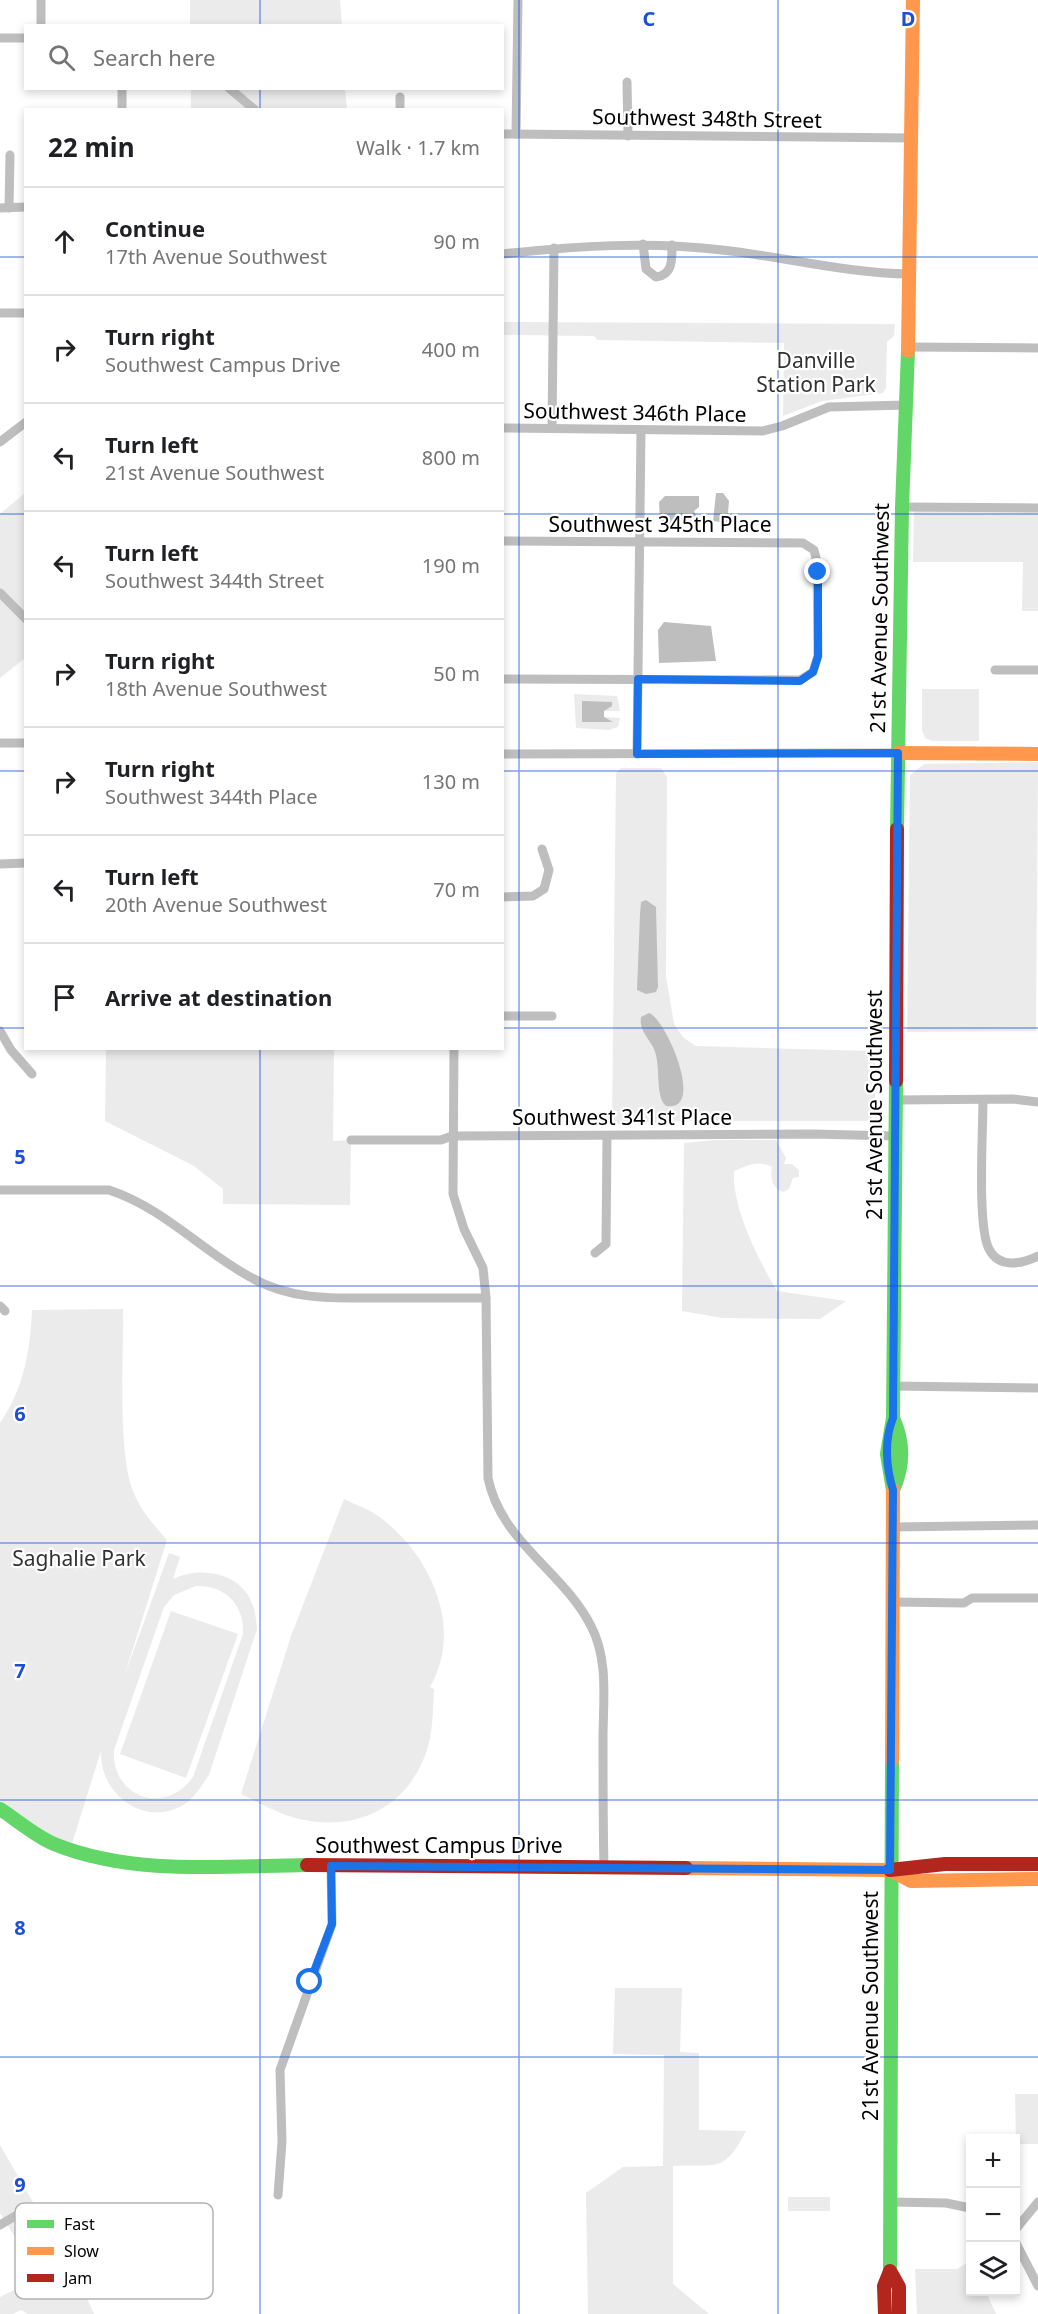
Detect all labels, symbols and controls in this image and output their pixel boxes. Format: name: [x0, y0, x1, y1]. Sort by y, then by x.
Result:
text: C: [643, 5, 656, 32]
text: D: [901, 5, 915, 32]
search box: [24, 24, 504, 90]
icon: search: [45, 41, 78, 74]
text: Search here: [93, 42, 215, 72]
street label: Southwest 348th Street: [592, 102, 823, 134]
text: 22 min: [48, 129, 135, 165]
text: Walk · 1.7 km: [356, 134, 480, 161]
text: Continue: [105, 213, 205, 243]
icon: ahead: [48, 225, 81, 258]
text: 90 m: [433, 228, 480, 255]
text: 17th Avenue Southwest: [105, 243, 327, 270]
text: Turn right: [105, 321, 215, 351]
icon: right: [48, 333, 81, 366]
text: 400 m: [422, 336, 480, 363]
park label: Danville Station Park: [756, 346, 876, 398]
text: Southwest Campus Drive: [105, 351, 340, 378]
street label: Southwest 346th Place: [523, 396, 747, 428]
text: Turn left: [105, 429, 199, 459]
icon: left: [48, 441, 81, 474]
text: 800 m: [422, 444, 480, 471]
text: 21st Avenue Southwest: [105, 459, 324, 486]
street label: 21st Avenue Southwest: [863, 502, 895, 733]
street label: Southwest 345th Place: [548, 510, 772, 538]
text: Turn left: [105, 537, 199, 567]
icon: left: [48, 549, 81, 582]
text: 190 m: [422, 552, 480, 579]
route end: [804, 558, 830, 584]
text: Southwest 344th Street: [105, 567, 324, 594]
text: Turn right: [105, 645, 215, 675]
icon: right: [48, 657, 81, 690]
text: 50 m: [433, 660, 480, 687]
text: 18th Avenue Southwest: [105, 675, 327, 702]
text: Turn right: [105, 753, 215, 783]
icon: right: [48, 765, 81, 798]
text: 130 m: [422, 768, 480, 795]
text: Southwest 344th Place: [105, 783, 317, 810]
text: Turn left: [105, 861, 199, 891]
icon: left: [48, 873, 81, 906]
text: 70 m: [433, 876, 480, 903]
text: 20th Avenue Southwest: [105, 891, 327, 918]
icon: arrive: [48, 981, 81, 1014]
text: Arrive at destination: [105, 982, 332, 1012]
street label: 21st Avenue Southwest: [860, 990, 888, 1220]
street label: Southwest 341st Place: [512, 1103, 732, 1131]
text: 5: [14, 1143, 26, 1170]
text: 6: [14, 1400, 26, 1427]
park label: Saghalie Park: [12, 1544, 147, 1572]
text: 7: [14, 1657, 26, 1684]
street label: Southwest Campus Drive: [315, 1831, 563, 1859]
street label: 21st Avenue Southwest: [856, 1891, 884, 2121]
text: 8: [14, 1914, 26, 1941]
route start: [296, 1968, 322, 1994]
map controls: [966, 2134, 1020, 2296]
button: +: [966, 2134, 1020, 2188]
text: 9: [14, 2171, 26, 2198]
button: −: [966, 2188, 1020, 2242]
legend: [15, 2203, 213, 2299]
text: Fast: [64, 2213, 95, 2235]
text: Slow: [64, 2240, 99, 2262]
button: layers: [966, 2242, 1020, 2296]
text: Jam: [62, 2267, 92, 2289]

